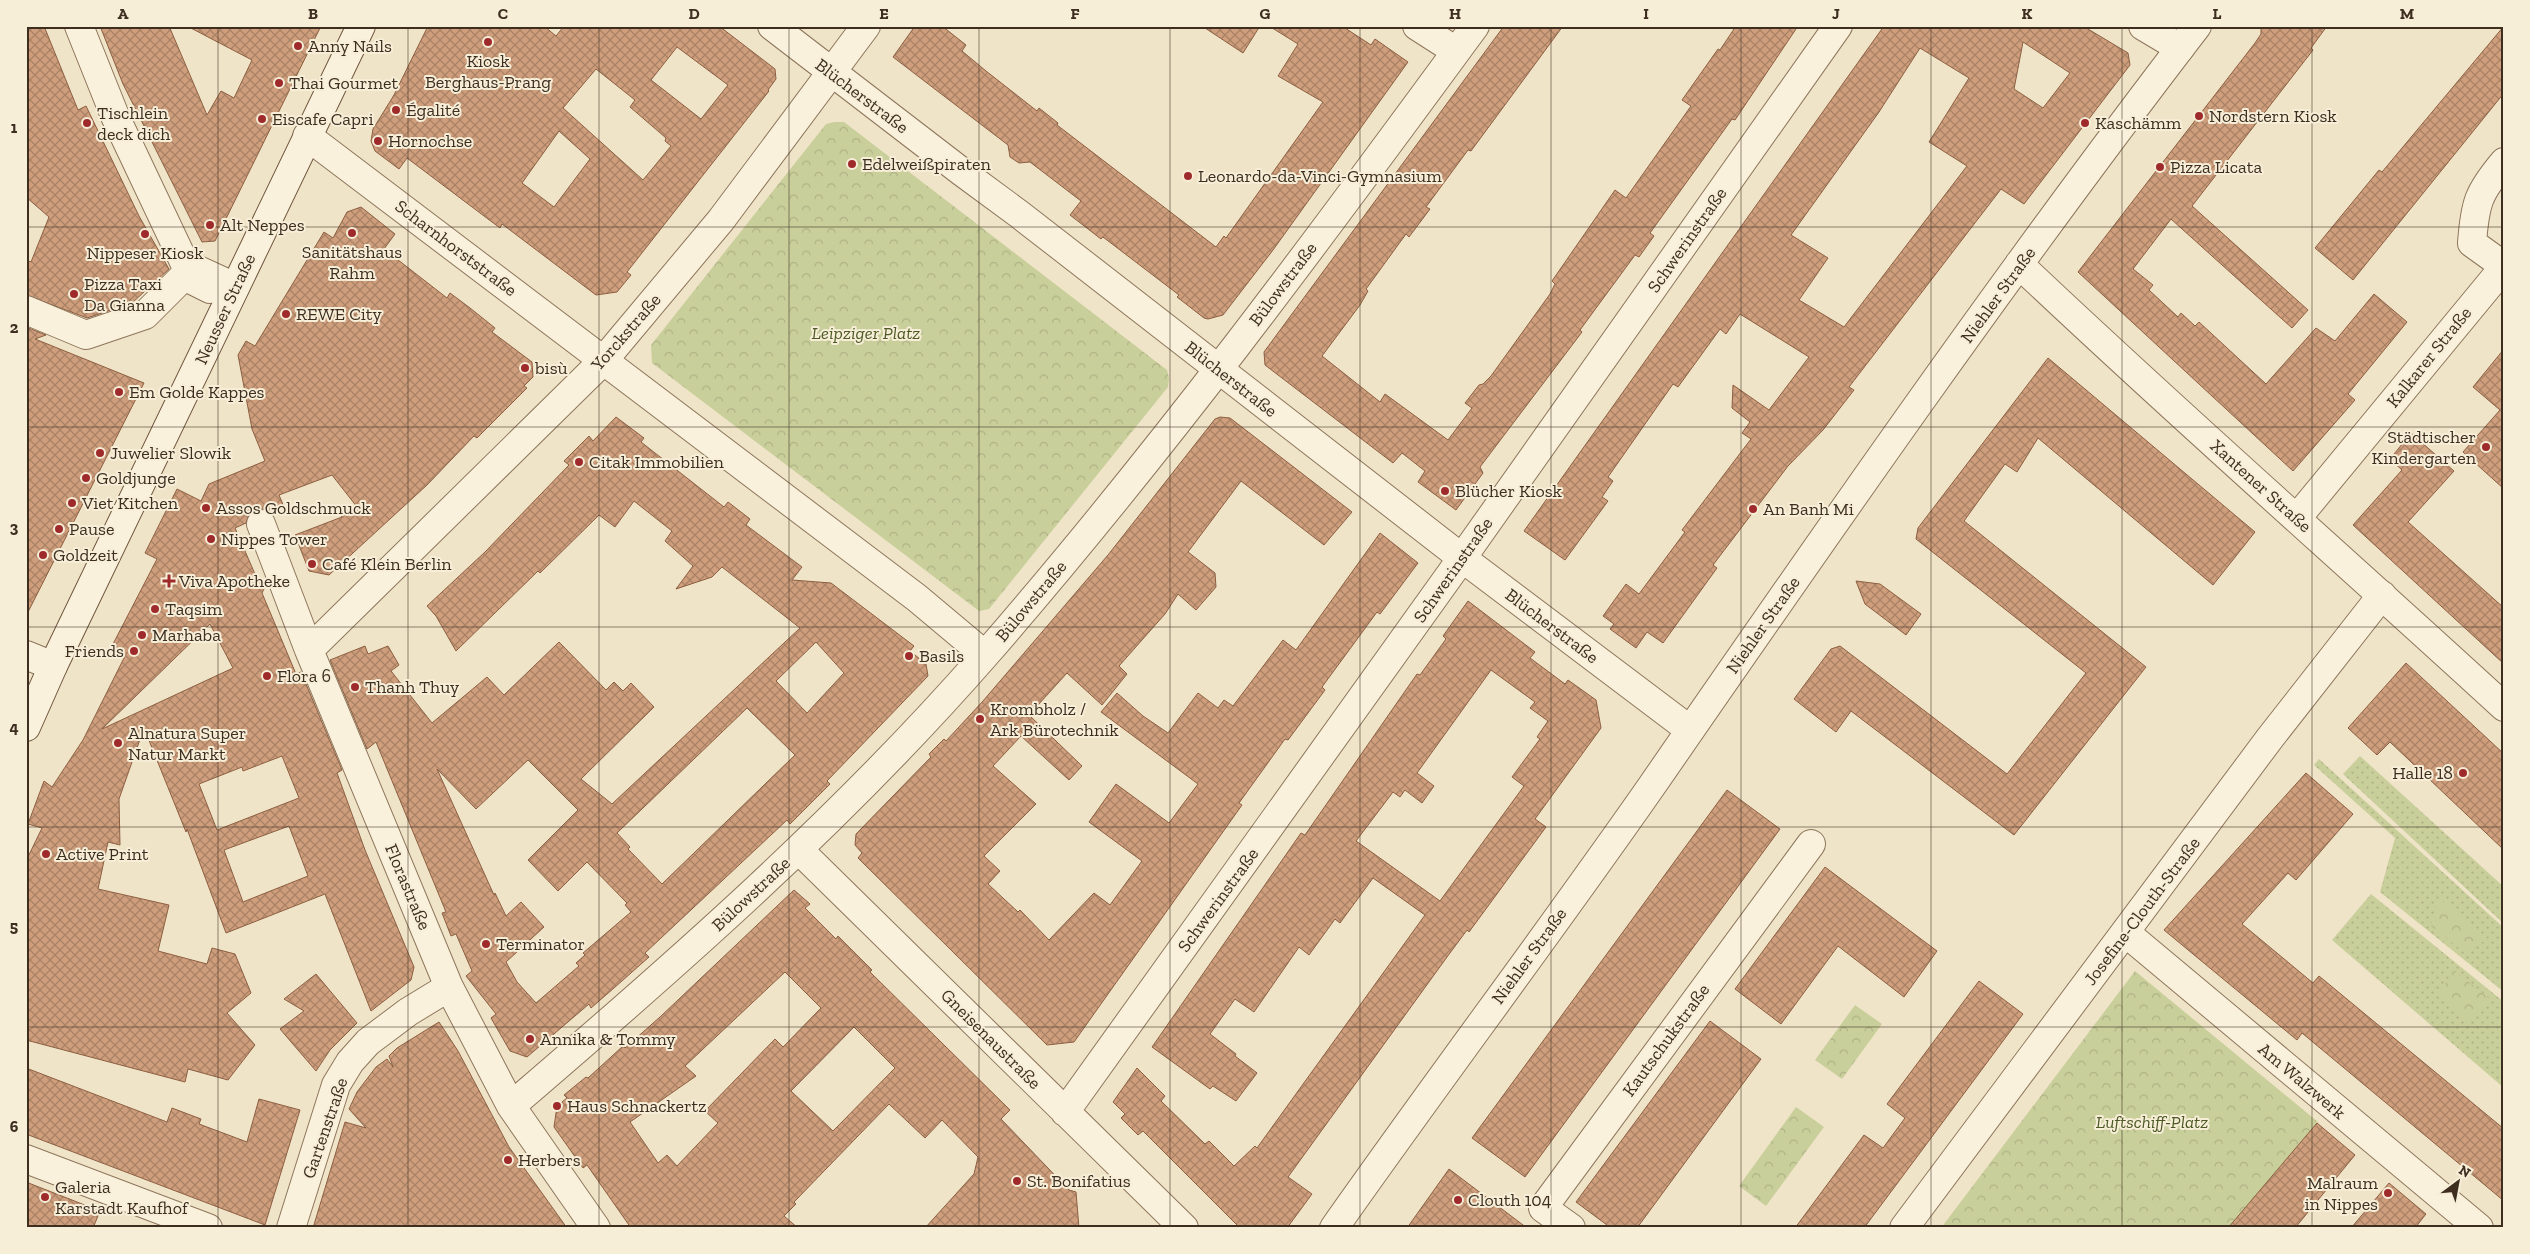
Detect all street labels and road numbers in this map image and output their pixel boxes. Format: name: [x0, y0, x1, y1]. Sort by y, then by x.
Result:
street label: Blücherstraße: [811, 54, 913, 138]
street label: Schwerinstraße: [1643, 183, 1731, 297]
street label: Scharnhorststraße: [391, 195, 521, 301]
street label: Bülowstraße: [1244, 238, 1322, 330]
street label: Niehler Straße: [1956, 242, 2040, 348]
street label: Neusser Straße: [190, 250, 260, 368]
street label: Yorckstraße: [586, 289, 666, 376]
street label: Kalkarer Straße: [2382, 302, 2476, 412]
street label: Blücherstraße: [1180, 336, 1282, 422]
street label: Xantener Straße: [2206, 435, 2316, 537]
street label: Schwerinstraße: [1409, 513, 1497, 627]
street label: Bülowstraße: [991, 556, 1071, 646]
street label: Niehler Straße: [1721, 572, 1805, 678]
street label: Blücherstraße: [1501, 584, 1603, 668]
street label: Josefine-Clouth-Straße: [2079, 833, 2205, 989]
street label: Florastraße: [380, 841, 436, 933]
street label: Schwerinstraße: [1173, 844, 1263, 956]
street label: Bülowstraße: [707, 852, 795, 936]
street label: Niehler Straße: [1487, 903, 1571, 1009]
street label: Kautschukstraße: [1618, 979, 1714, 1101]
street label: Gneisenaustraße: [936, 984, 1046, 1094]
street label: Am Walzwerk: [2254, 1038, 2351, 1124]
street label: Gartenstraße: [297, 1075, 353, 1181]

